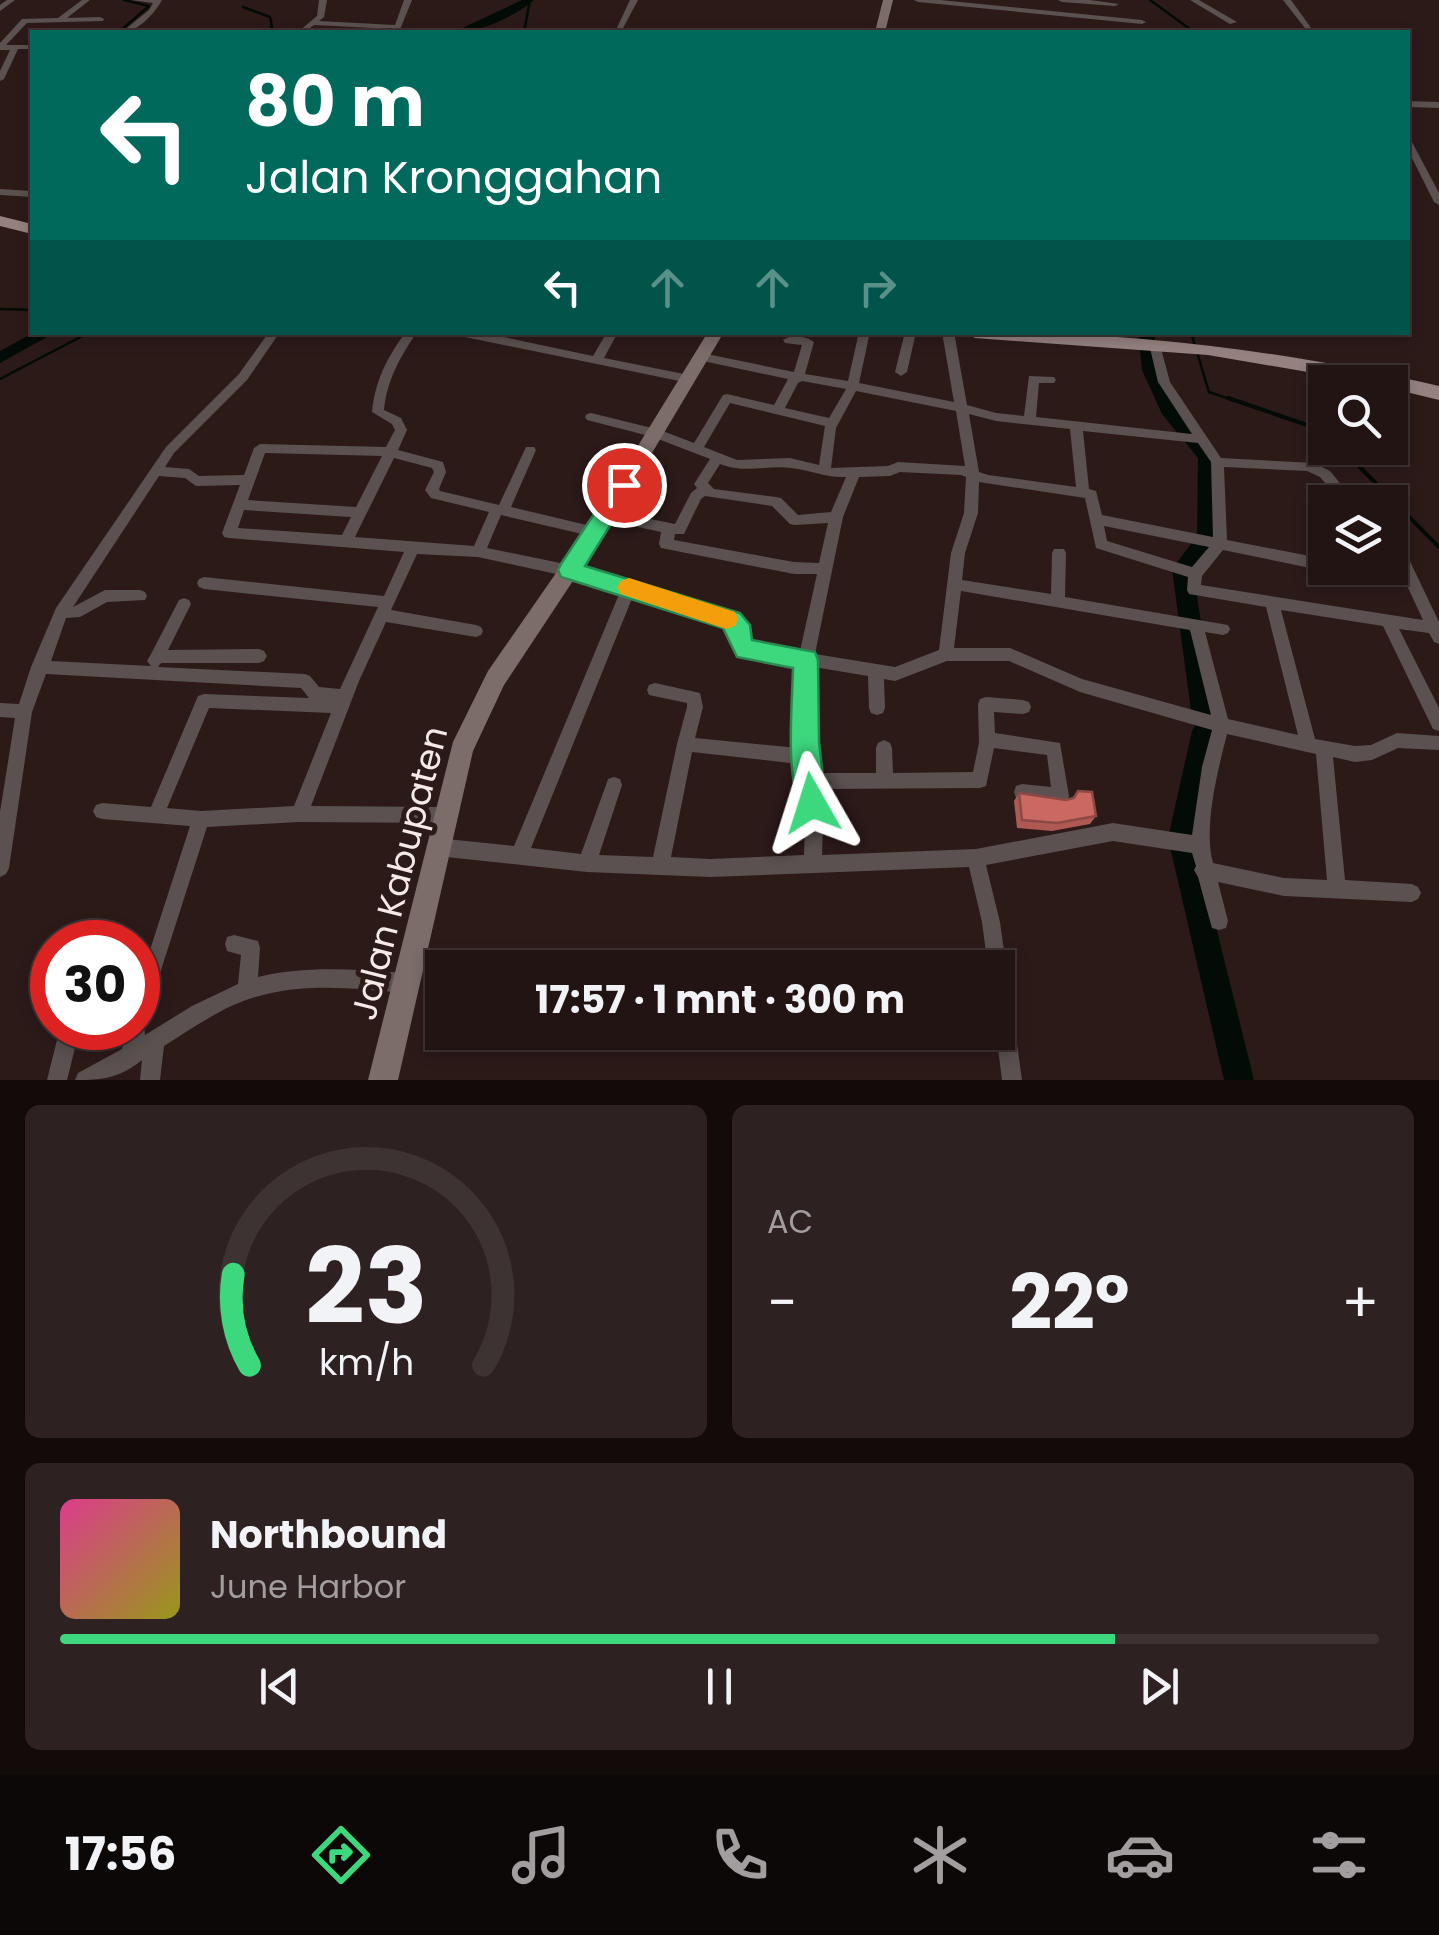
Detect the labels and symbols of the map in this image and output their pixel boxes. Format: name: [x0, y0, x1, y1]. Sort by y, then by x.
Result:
pin: [582, 443, 667, 528]
street label: Jalan Kabupaten: [339, 721, 459, 1025]
position arrow: [760, 751, 864, 855]
speed limit sign: 30: [30, 920, 160, 1050]

